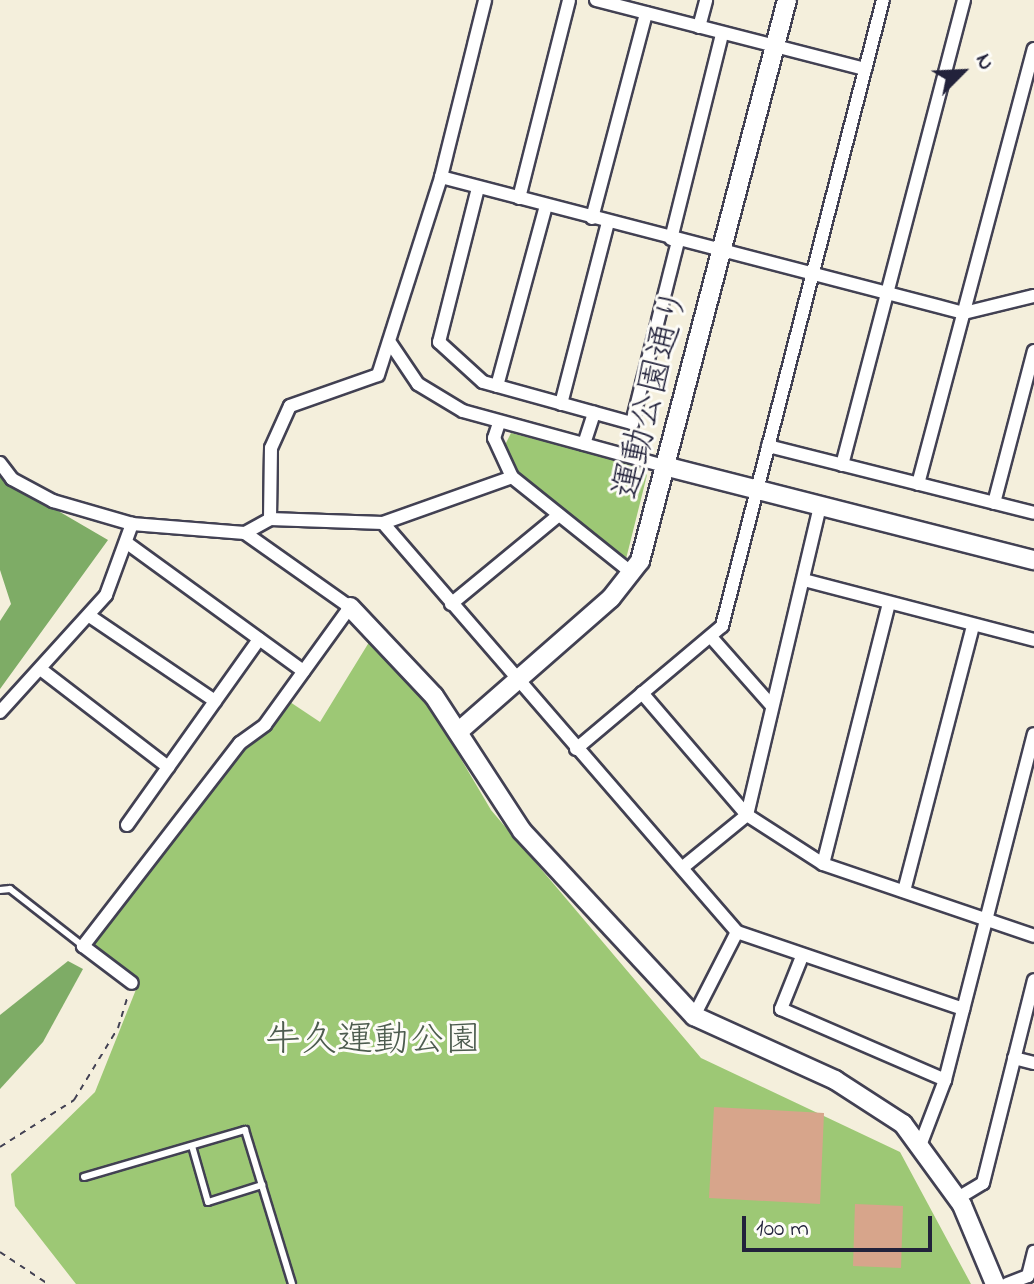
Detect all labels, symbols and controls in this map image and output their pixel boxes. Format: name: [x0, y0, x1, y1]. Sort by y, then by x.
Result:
north arrow: [922, 32, 1002, 112]
text: N: [966, 49, 1002, 76]
street label: 運動公園通り: [606, 284, 700, 504]
park label: 牛久運動公園: [265, 1020, 481, 1064]
scale bar: [746, 1200, 936, 1250]
text: 100 m: [756, 1212, 809, 1247]

